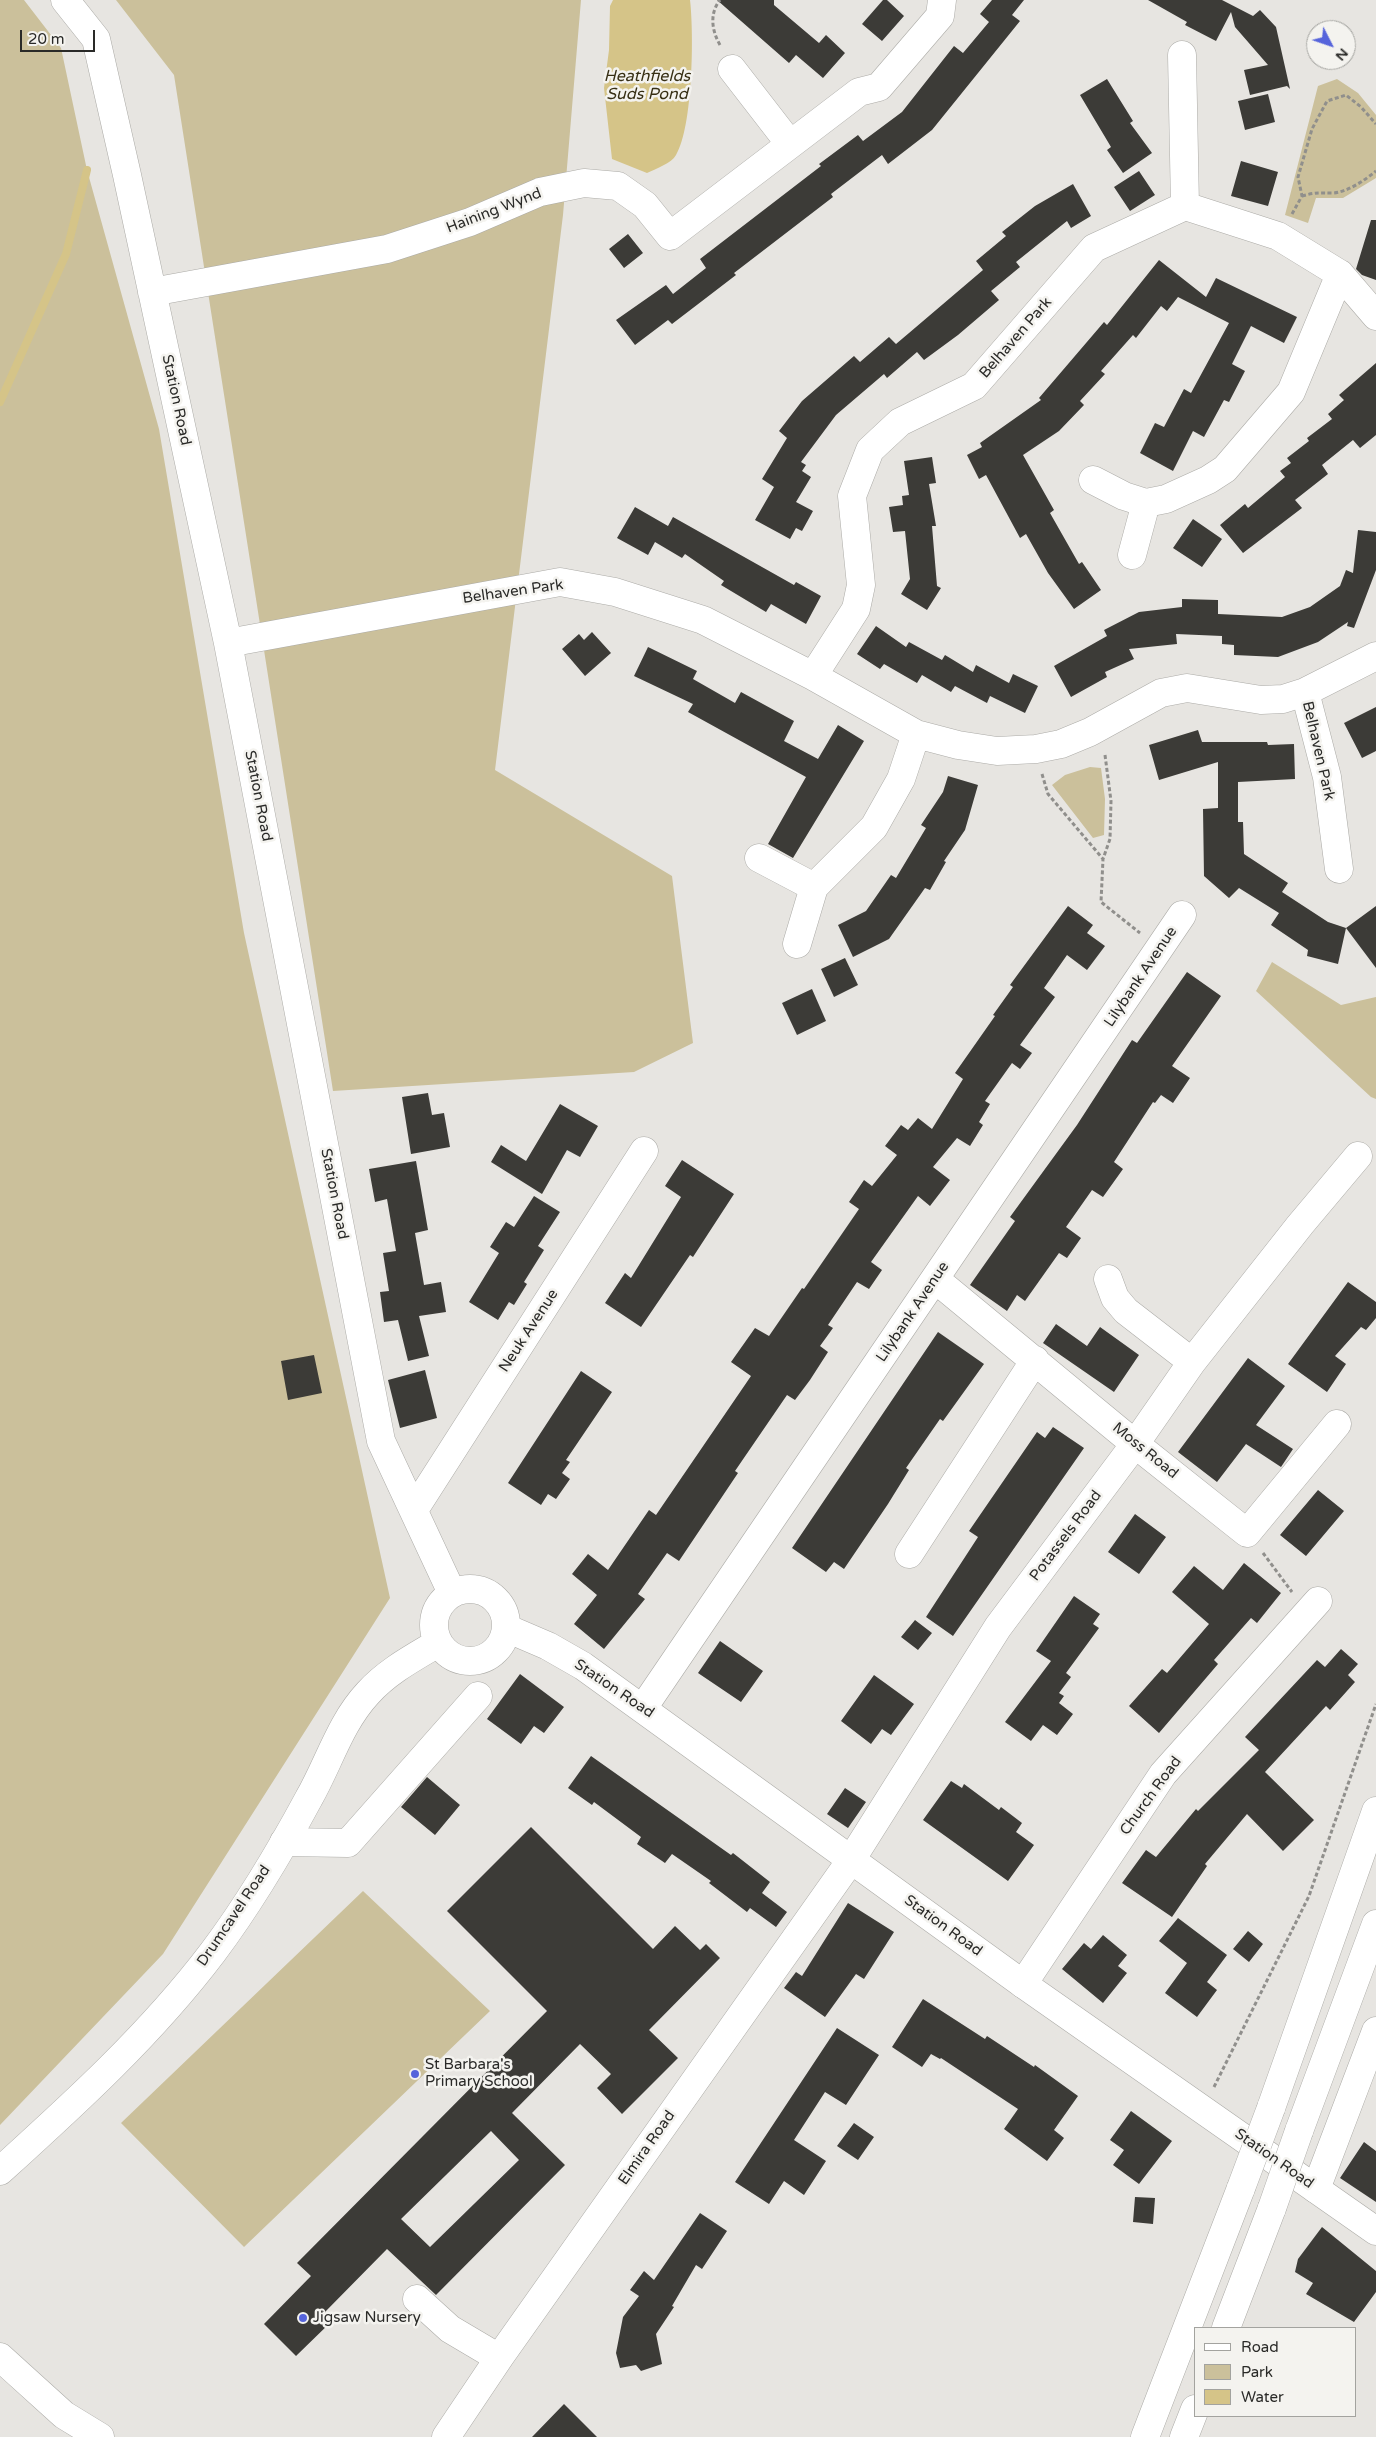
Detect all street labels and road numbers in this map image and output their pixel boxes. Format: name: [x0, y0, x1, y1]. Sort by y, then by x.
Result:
street label: Haining Wynd: [444, 185, 544, 237]
street label: Belhaven Park: [976, 294, 1056, 382]
street label: Station Road: [158, 353, 194, 447]
street label: Belhaven Park: [462, 576, 564, 608]
street label: Belhaven Park: [1298, 700, 1338, 802]
street label: Station Road: [240, 749, 276, 843]
street label: Lilybank Avenue: [1101, 923, 1181, 1031]
street label: Station Road: [316, 1147, 352, 1241]
street label: Lilybank Avenue: [873, 1258, 953, 1366]
street label: Neuk Avenue: [496, 1286, 562, 1376]
street label: Moss Road: [1108, 1419, 1182, 1483]
street label: Potassels Road: [1026, 1487, 1106, 1585]
street label: Station Road: [571, 1656, 657, 1722]
street label: Church Road: [1116, 1753, 1186, 1839]
street label: Drumcavel Road: [194, 1862, 274, 1970]
street label: Station Road: [900, 1892, 986, 1960]
street label: Elmira Road: [615, 2107, 679, 2189]
street label: Station Road: [1231, 2125, 1317, 2193]

